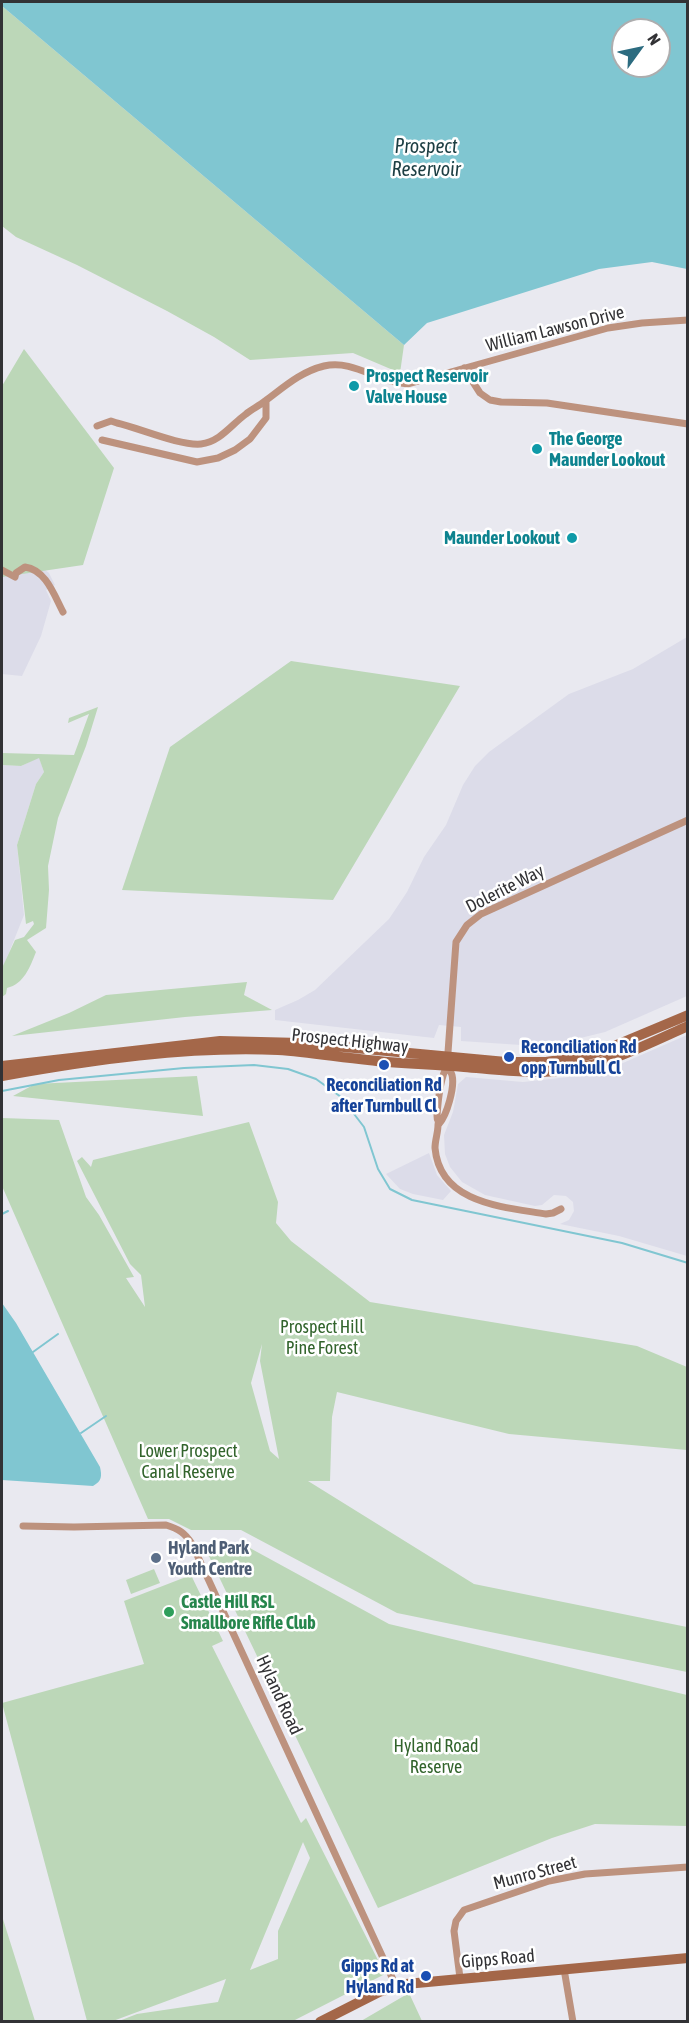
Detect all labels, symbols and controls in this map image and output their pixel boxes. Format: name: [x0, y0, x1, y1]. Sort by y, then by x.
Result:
north arrow: [611, 18, 671, 78]
text: N: [644, 30, 665, 48]
water label: Prospect Reservoir: [391, 135, 461, 182]
street label: William Lawson Drive: [484, 301, 626, 357]
place label: Prospect Reservoir Valve House: [366, 365, 488, 407]
marker: Prospect Reservoir Valve House: [347, 379, 361, 393]
place label: The George Maunder Lookout: [549, 428, 665, 470]
marker: The George Maunder Lookout: [530, 442, 544, 456]
place label: Maunder Lookout: [444, 527, 560, 549]
marker: Maunder Lookout: [565, 531, 579, 545]
street label: Dolerite Way: [462, 860, 548, 918]
street label: Prospect Highway: [291, 1024, 409, 1058]
place label: Reconciliation Rd opp Turnbull Cl: [521, 1036, 637, 1078]
marker: Reconciliation Rd opp Turnbull Cl: [502, 1050, 516, 1064]
marker: Reconciliation Rd after Turnbull Cl: [377, 1058, 391, 1072]
place label: Reconciliation Rd after Turnbull Cl: [326, 1074, 442, 1116]
park label: Prospect Hill Pine Forest: [280, 1316, 364, 1358]
park label: Lower Prospect Canal Reserve: [138, 1440, 238, 1482]
place label: Hyland Park Youth Centre: [168, 1537, 252, 1580]
marker: Hyland Park Youth Centre: [149, 1551, 163, 1565]
place label: Castle Hill RSL Smallbore Rifle Club: [181, 1591, 316, 1634]
marker: Castle Hill RSL Smallbore Rifle Club: [162, 1605, 176, 1619]
street label: Hyland Road: [251, 1652, 307, 1738]
park label: Hyland Road Reserve: [393, 1735, 479, 1778]
street label: Munro Street: [491, 1852, 579, 1894]
street label: Gipps Road: [460, 1945, 536, 1973]
place label: Gipps Rd at Hyland Rd: [341, 1955, 414, 1998]
marker: Gipps Rd at Hyland Rd: [419, 1969, 433, 1983]

